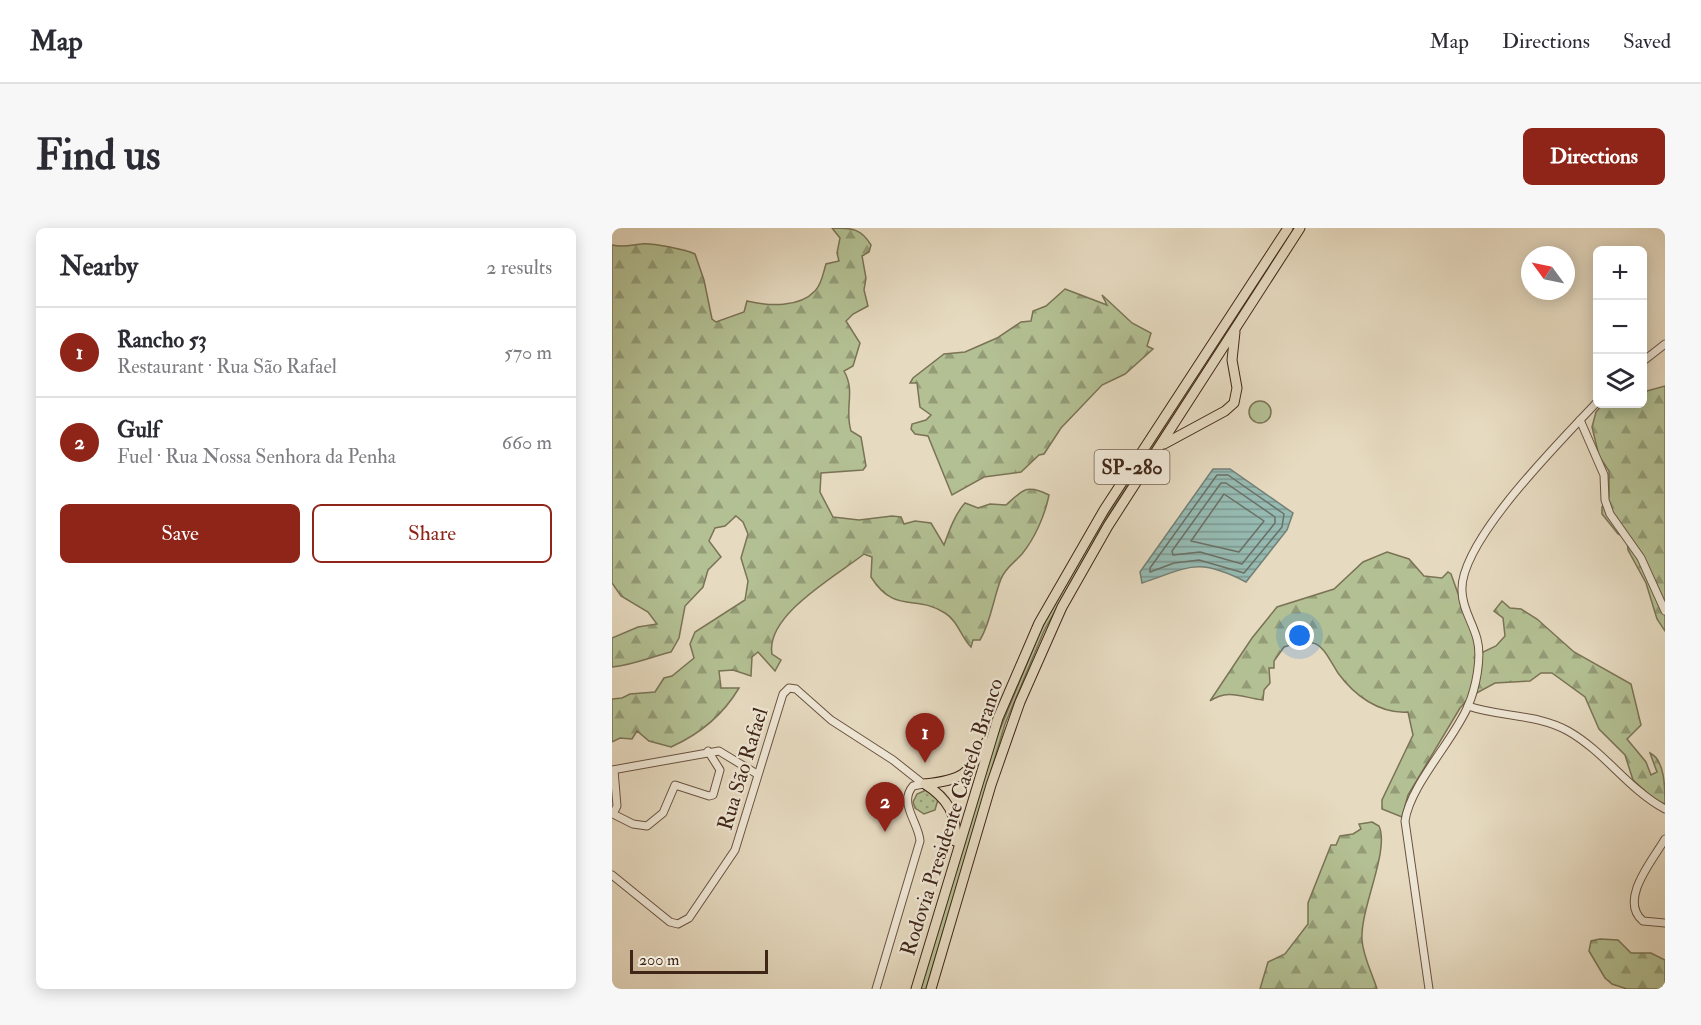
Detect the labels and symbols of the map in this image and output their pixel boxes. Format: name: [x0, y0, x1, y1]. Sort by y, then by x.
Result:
north arrow: [1521, 246, 1575, 300]
road number: SP-280: [1094, 450, 1170, 484]
your location: [1285, 621, 1314, 650]
street label: Rodovia Presidente Castelo Branco: [894, 675, 1010, 959]
street label: Rua São Rafael: [712, 704, 775, 834]
pin: 1: [906, 714, 944, 763]
pin: 2: [866, 782, 904, 832]
scale bar: [630, 947, 768, 974]

